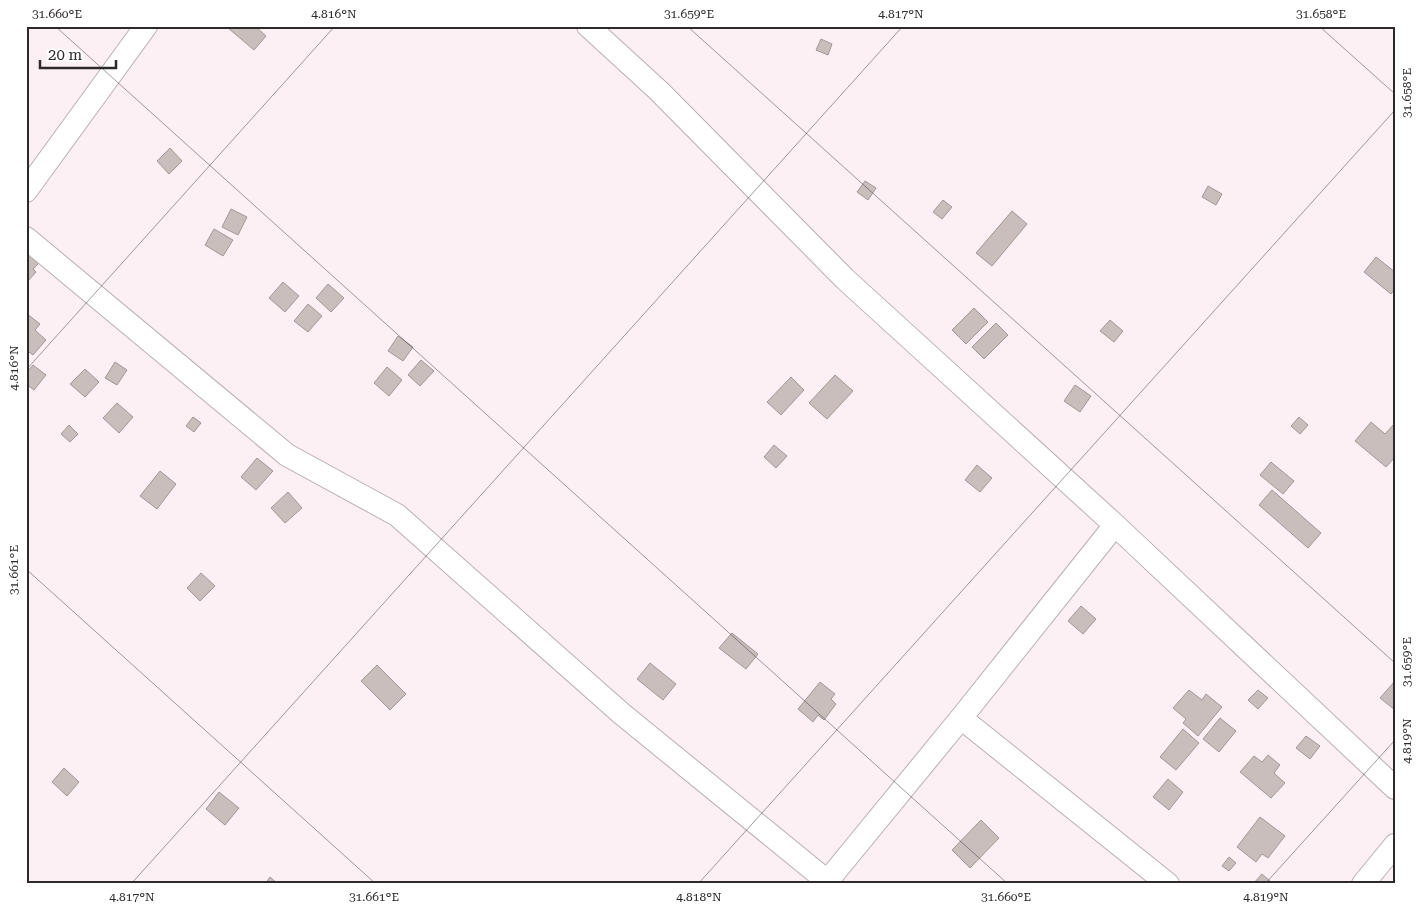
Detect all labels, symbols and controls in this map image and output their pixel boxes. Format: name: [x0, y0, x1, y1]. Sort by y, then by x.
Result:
text: 31.660°E: [32, 7, 82, 21]
text: 4.816°N: [311, 7, 357, 21]
text: 31.659°E: [664, 7, 714, 21]
text: 4.817°N: [878, 7, 924, 21]
text: 31.658°E: [1296, 7, 1346, 21]
scale bar: [40, 38, 116, 70]
text: 20 m: [48, 46, 83, 64]
text: 31.658°E: [1400, 68, 1414, 118]
text: 4.816°N: [7, 345, 21, 391]
text: 31.661°E: [7, 545, 21, 595]
text: 31.659°E: [1400, 637, 1414, 687]
text: 4.819°N: [1400, 718, 1414, 764]
text: 4.817°N: [109, 890, 155, 904]
text: 31.661°E: [349, 890, 399, 904]
text: 4.818°N: [676, 890, 722, 904]
text: 31.660°E: [981, 890, 1031, 904]
text: 4.819°N: [1243, 890, 1289, 904]

